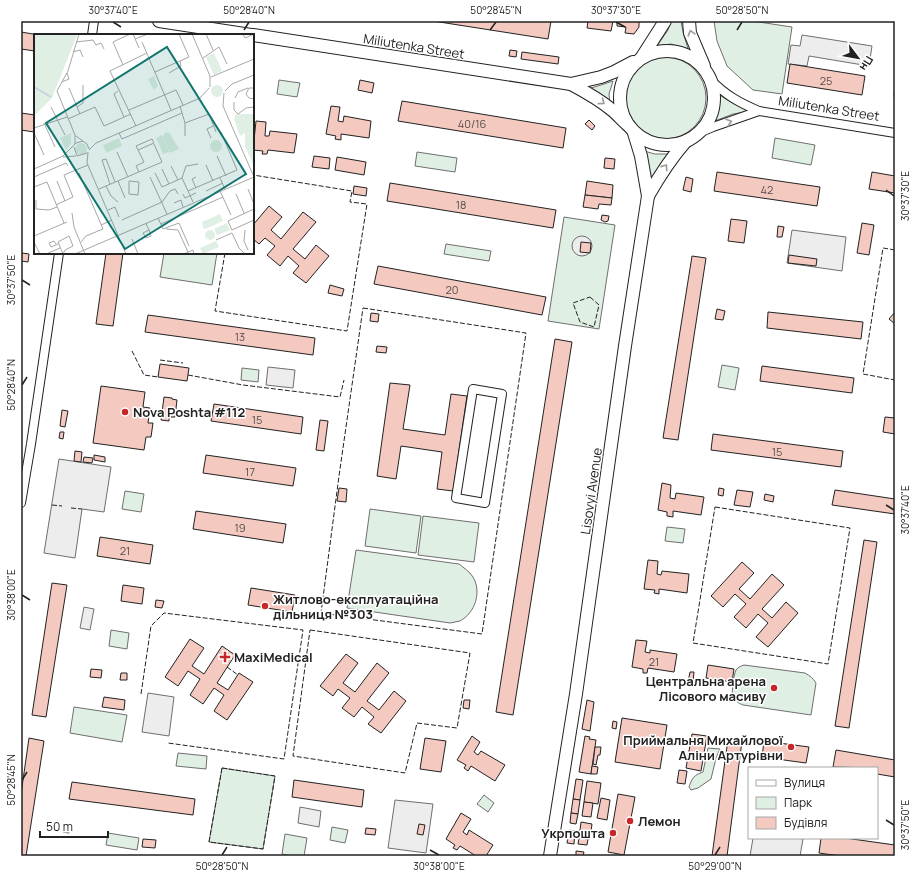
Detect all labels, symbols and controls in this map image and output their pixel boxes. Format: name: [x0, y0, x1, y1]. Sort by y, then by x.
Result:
text: 30°37'40"E: [88, 3, 138, 17]
text: 50°28'40"N: [223, 3, 275, 17]
text: 50°28'45"N: [470, 3, 522, 17]
text: 30°37'30"E: [591, 3, 641, 17]
text: 50°28'50"N: [716, 3, 768, 17]
street label: Miliutenka Street: [362, 29, 466, 63]
one-way arrow: [687, 30, 696, 37]
inset map: [34, 34, 254, 254]
north arrow: [838, 38, 878, 78]
text: Пн: [857, 53, 877, 74]
house number: 25: [820, 73, 832, 88]
street label: Miliutenka Street: [777, 91, 881, 125]
one-way arrow: [598, 98, 605, 105]
house number: 40/16: [458, 116, 486, 131]
one-way arrow: [725, 118, 732, 126]
one-way arrow: [660, 164, 668, 171]
text: 30°37'30"E: [898, 171, 912, 221]
house number: 42: [761, 182, 773, 197]
house number: 18: [456, 197, 466, 212]
text: 30°37'50"E: [4, 255, 18, 305]
house number: 20: [446, 282, 458, 297]
house number: 13: [235, 329, 245, 344]
text: 50°28'40"N: [4, 359, 18, 411]
place label: Nova Poshta #112: [133, 403, 245, 421]
marker: Nova Poshta #112: [120, 407, 130, 417]
house number: 15: [252, 412, 262, 427]
house number: 15: [772, 444, 782, 459]
street label: Lisovyi Avenue: [576, 446, 606, 536]
house number: 17: [245, 464, 255, 479]
text: 30°37'40"E: [898, 485, 912, 535]
house number: 19: [234, 520, 246, 535]
house number: 21: [120, 543, 130, 558]
text: 30°38'00"E: [4, 569, 18, 621]
place label: Житлово-експлуатаційна дільниця №303: [273, 590, 439, 623]
marker: Житлово-експлуатаційна дільниця №303: [260, 601, 270, 611]
place label: MaxiMedical: [234, 648, 313, 666]
marker: MaxiMedical: [219, 651, 231, 663]
house number: 21: [649, 654, 659, 669]
place label: Центральна арена Лісового масиву: [646, 672, 767, 705]
marker: Центральна арена Лісового масиву: [769, 683, 779, 693]
place label: Приймальня Михайлової Аліни Артурівни: [623, 731, 783, 764]
marker: Приймальня Михайлової Аліни Артурівни: [786, 742, 796, 752]
text: 50°28'45"N: [4, 754, 18, 806]
legend: [748, 767, 878, 839]
text: Вулиця: [784, 774, 825, 791]
text: Парк: [784, 794, 813, 811]
text: 30°37'50"E: [898, 800, 912, 850]
place label: Лемон: [638, 812, 681, 830]
scale bar: [40, 813, 108, 839]
text: Будівля: [784, 814, 827, 831]
marker: Лемон: [625, 816, 635, 826]
text: 50 m: [46, 818, 73, 835]
place label: Укрпошта: [541, 824, 605, 842]
marker: Укрпошта: [608, 828, 618, 838]
text: 50°28'50"N: [196, 859, 248, 873]
text: 30°38'00"E: [413, 859, 465, 873]
text: 50°29'00"N: [688, 859, 742, 873]

